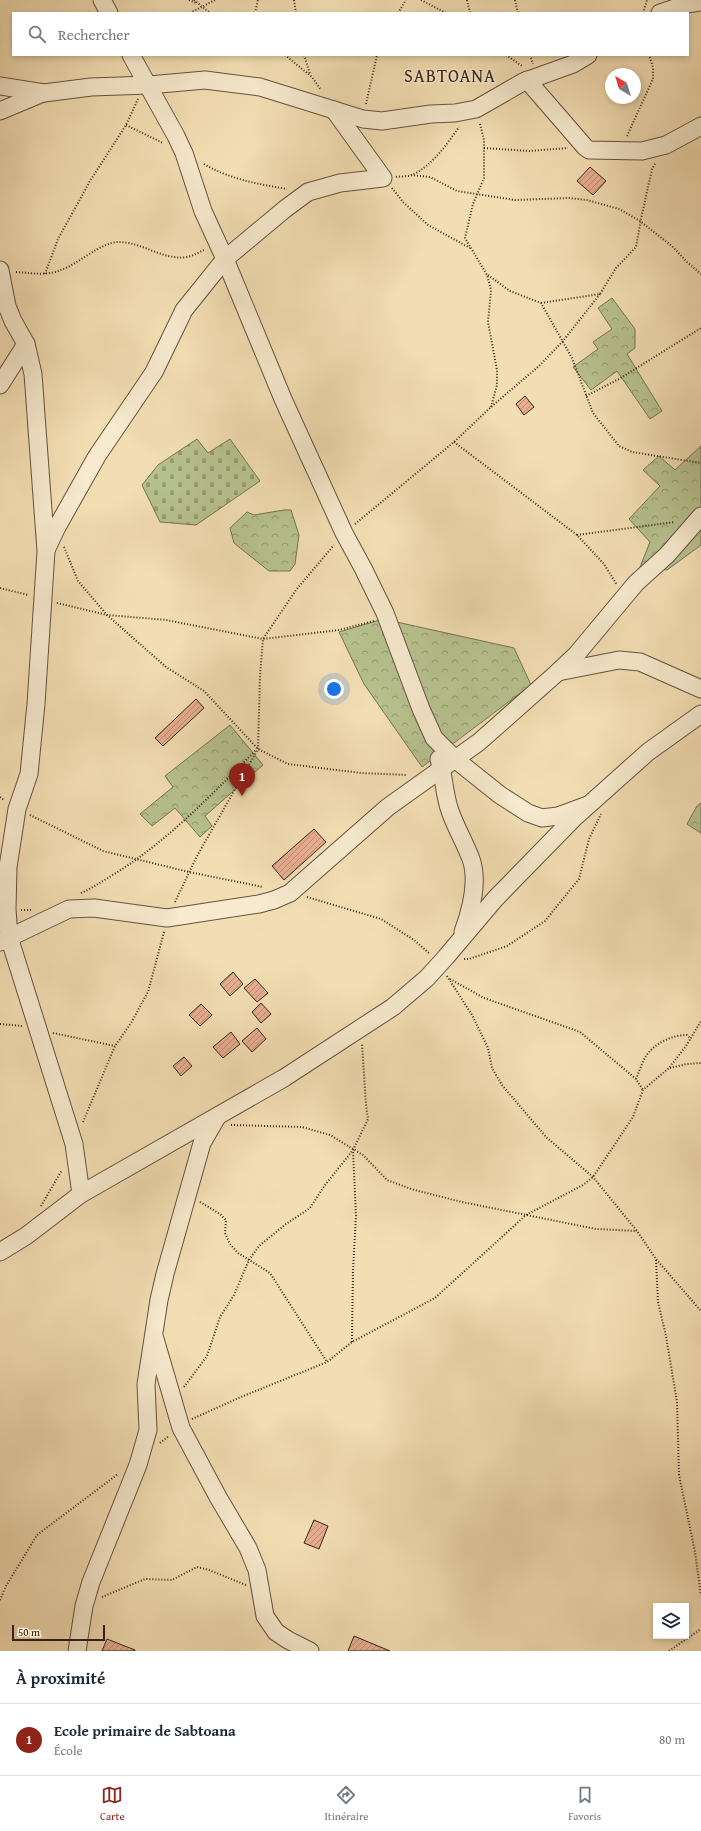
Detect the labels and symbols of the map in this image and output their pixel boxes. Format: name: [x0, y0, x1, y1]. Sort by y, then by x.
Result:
district label: SABTOANA: [404, 62, 496, 89]
north arrow: [605, 68, 641, 104]
your location: [324, 679, 344, 699]
pin: 1: [229, 763, 255, 796]
scale bar: [12, 1623, 105, 1642]

